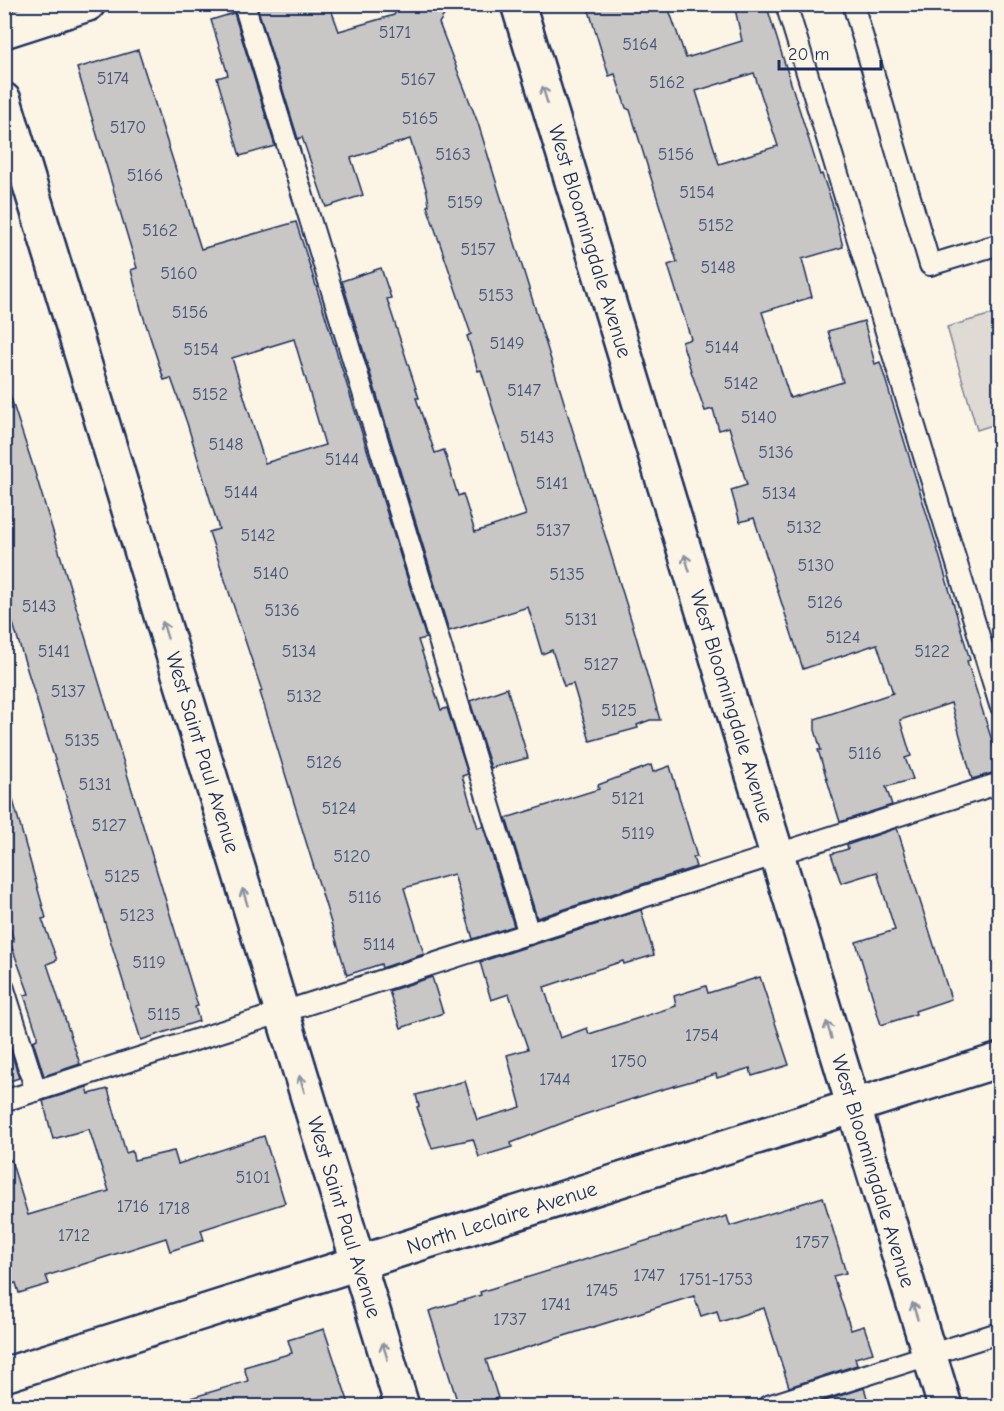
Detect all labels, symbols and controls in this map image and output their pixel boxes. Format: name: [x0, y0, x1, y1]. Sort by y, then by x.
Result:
house number: 5171: [379, 22, 411, 43]
scale bar: [779, 33, 881, 71]
house number: 5164: [622, 34, 658, 55]
text: 20 m: [788, 44, 829, 65]
house number: 5174: [97, 68, 129, 89]
house number: 5167: [400, 69, 436, 90]
house number: 5162: [649, 72, 685, 93]
one-way arrow: [539, 86, 550, 105]
house number: 5165: [402, 108, 438, 129]
house number: 5170: [110, 117, 146, 138]
street label: West Bloomingdale Avenue: [544, 122, 637, 360]
house number: 5163: [435, 144, 471, 165]
house number: 5156: [658, 144, 694, 165]
house number: 5166: [127, 165, 163, 186]
house number: 5154: [679, 182, 715, 203]
house number: 5159: [447, 192, 483, 213]
house number: 5152: [698, 215, 734, 236]
house number: 5162: [142, 220, 178, 241]
house number: 5157: [460, 239, 496, 260]
house number: 5148: [701, 257, 735, 278]
house number: 5160: [160, 263, 198, 284]
house number: 5153: [478, 285, 514, 306]
house number: 5156: [172, 302, 208, 323]
house number: 5149: [489, 333, 525, 354]
house number: 5144: [705, 337, 739, 358]
house number: 5154: [183, 339, 219, 360]
house number: 5142: [724, 373, 758, 394]
house number: 5147: [507, 380, 542, 401]
house number: 5152: [192, 384, 228, 405]
house number: 5140: [741, 407, 777, 428]
house number: 5143: [520, 427, 554, 448]
house number: 5148: [209, 434, 243, 455]
house number: 5136: [758, 442, 794, 463]
house number: 5144: [325, 449, 359, 470]
house number: 5141: [536, 473, 568, 494]
house number: 5144: [224, 482, 258, 503]
house number: 5134: [762, 483, 796, 504]
house number: 5132: [786, 517, 822, 538]
house number: 5137: [536, 520, 571, 541]
house number: 5142: [241, 525, 275, 546]
one-way arrow: [681, 554, 692, 573]
house number: 5130: [798, 555, 834, 576]
house number: 5140: [253, 563, 289, 584]
house number: 5135: [549, 564, 585, 585]
street label: West Bloomingdale Avenue: [685, 587, 779, 825]
house number: 5126: [807, 592, 843, 613]
house number: 5143: [22, 596, 56, 617]
house number: 5136: [264, 600, 300, 621]
house number: 5131: [564, 609, 598, 630]
one-way arrow: [159, 621, 170, 640]
house number: 5124: [826, 627, 860, 648]
house number: 5141: [38, 641, 70, 662]
house number: 5134: [282, 641, 316, 662]
house number: 5122: [914, 641, 950, 662]
street label: West Saint Paul Avenue: [161, 649, 245, 856]
house number: 5127: [584, 654, 619, 675]
house number: 5137: [51, 681, 86, 702]
house number: 5132: [286, 686, 322, 707]
house number: 5125: [601, 700, 637, 721]
house number: 5135: [64, 730, 100, 751]
house number: 5116: [848, 743, 882, 764]
house number: 5126: [306, 752, 342, 773]
house number: 5131: [78, 774, 112, 795]
house number: 5121: [611, 788, 645, 809]
house number: 5124: [322, 798, 356, 819]
house number: 5127: [92, 815, 127, 836]
house number: 5119: [621, 823, 655, 844]
house number: 5120: [333, 846, 371, 867]
house number: 5125: [104, 866, 140, 887]
house number: 5116: [348, 887, 382, 908]
one-way arrow: [239, 888, 250, 907]
house number: 5123: [119, 905, 155, 926]
house number: 5114: [363, 934, 395, 955]
house number: 5119: [132, 952, 166, 973]
house number: 5115: [147, 1004, 181, 1025]
one-way arrow: [823, 1021, 834, 1040]
house number: 1754: [685, 1025, 719, 1046]
house number: 1750: [611, 1051, 647, 1072]
street label: West Bloomingdale Avenue: [827, 1052, 920, 1290]
house number: 1744: [539, 1069, 571, 1090]
one-way arrow: [296, 1075, 307, 1094]
street label: West Saint Paul Avenue: [303, 1114, 386, 1321]
house number: 5101: [236, 1167, 270, 1188]
street label: North Leclaire Avenue: [404, 1176, 600, 1259]
house number: 1716: [117, 1196, 149, 1217]
house number: 1718: [158, 1198, 190, 1219]
house number: 1712: [58, 1225, 90, 1246]
house number: 1757: [795, 1232, 829, 1253]
house number: 1747: [633, 1265, 665, 1286]
house number: 1751-1753: [679, 1269, 753, 1290]
house number: 1745: [586, 1280, 618, 1301]
house number: 1741: [541, 1294, 571, 1315]
one-way arrow: [909, 1302, 920, 1321]
house number: 1737: [493, 1309, 527, 1330]
one-way arrow: [378, 1342, 389, 1361]

